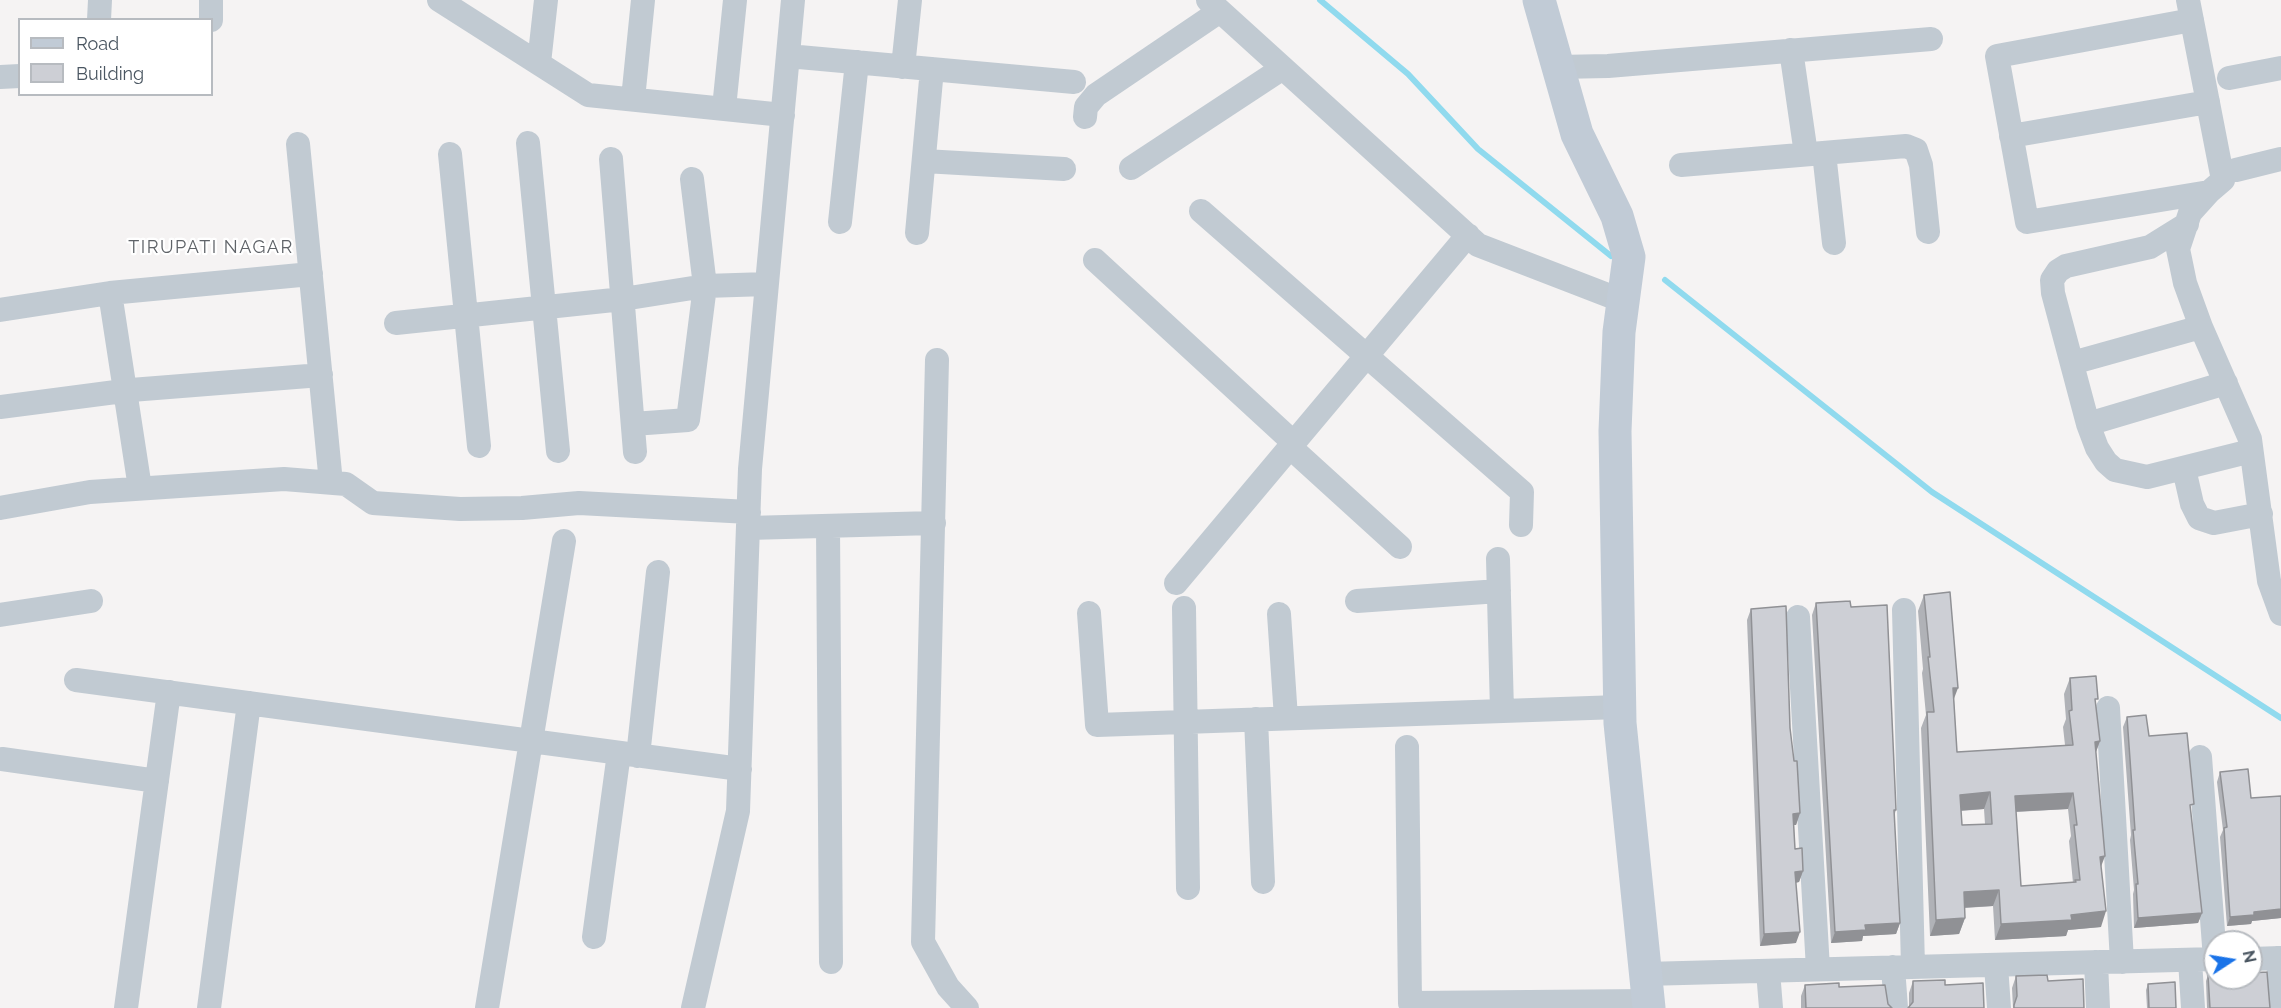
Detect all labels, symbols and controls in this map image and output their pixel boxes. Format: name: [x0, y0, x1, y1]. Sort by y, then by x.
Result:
legend: [18, 18, 213, 96]
text: Road: [76, 33, 119, 54]
text: Building: [76, 63, 144, 84]
district label: TIRUPATI NAGAR: [128, 237, 294, 259]
north arrow: [2203, 930, 2263, 990]
text: N: [2239, 949, 2260, 965]

